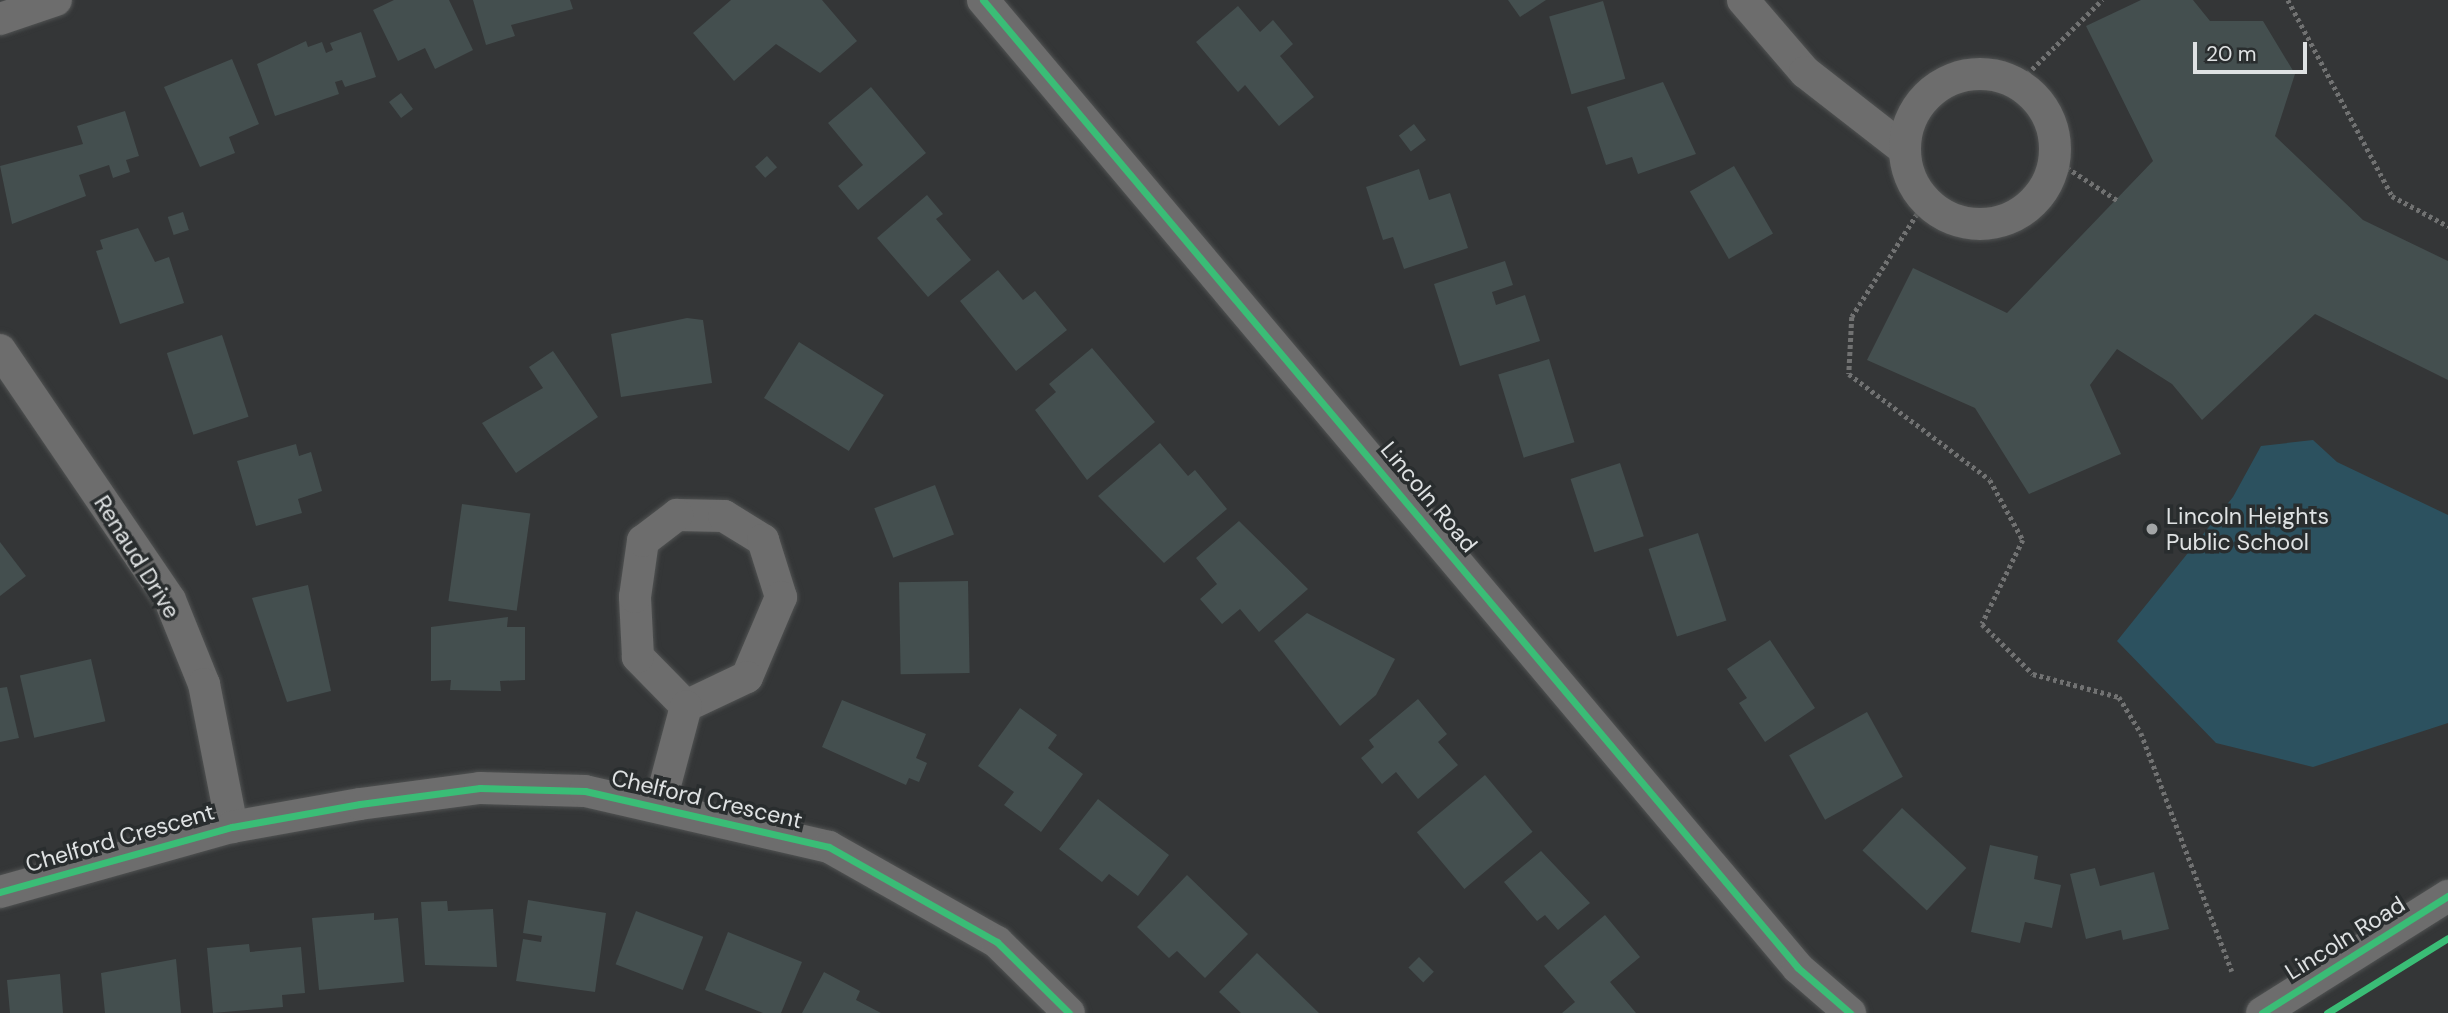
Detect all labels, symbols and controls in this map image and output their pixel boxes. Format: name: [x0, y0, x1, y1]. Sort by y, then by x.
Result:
scale bar: [2196, 28, 2310, 72]
text: 20 m: [2206, 40, 2257, 68]
street label: Lincoln Road: [1375, 436, 1483, 558]
street label: Renaud Drive: [88, 490, 186, 624]
place label: Lincoln Heights Public School: [2166, 502, 2329, 556]
marker: Lincoln Heights Public School: [2144, 521, 2160, 537]
street label: Chelford Crescent: [609, 764, 805, 834]
street label: Chelford Crescent: [22, 798, 218, 878]
street label: Lincoln Road: [2280, 890, 2410, 986]

